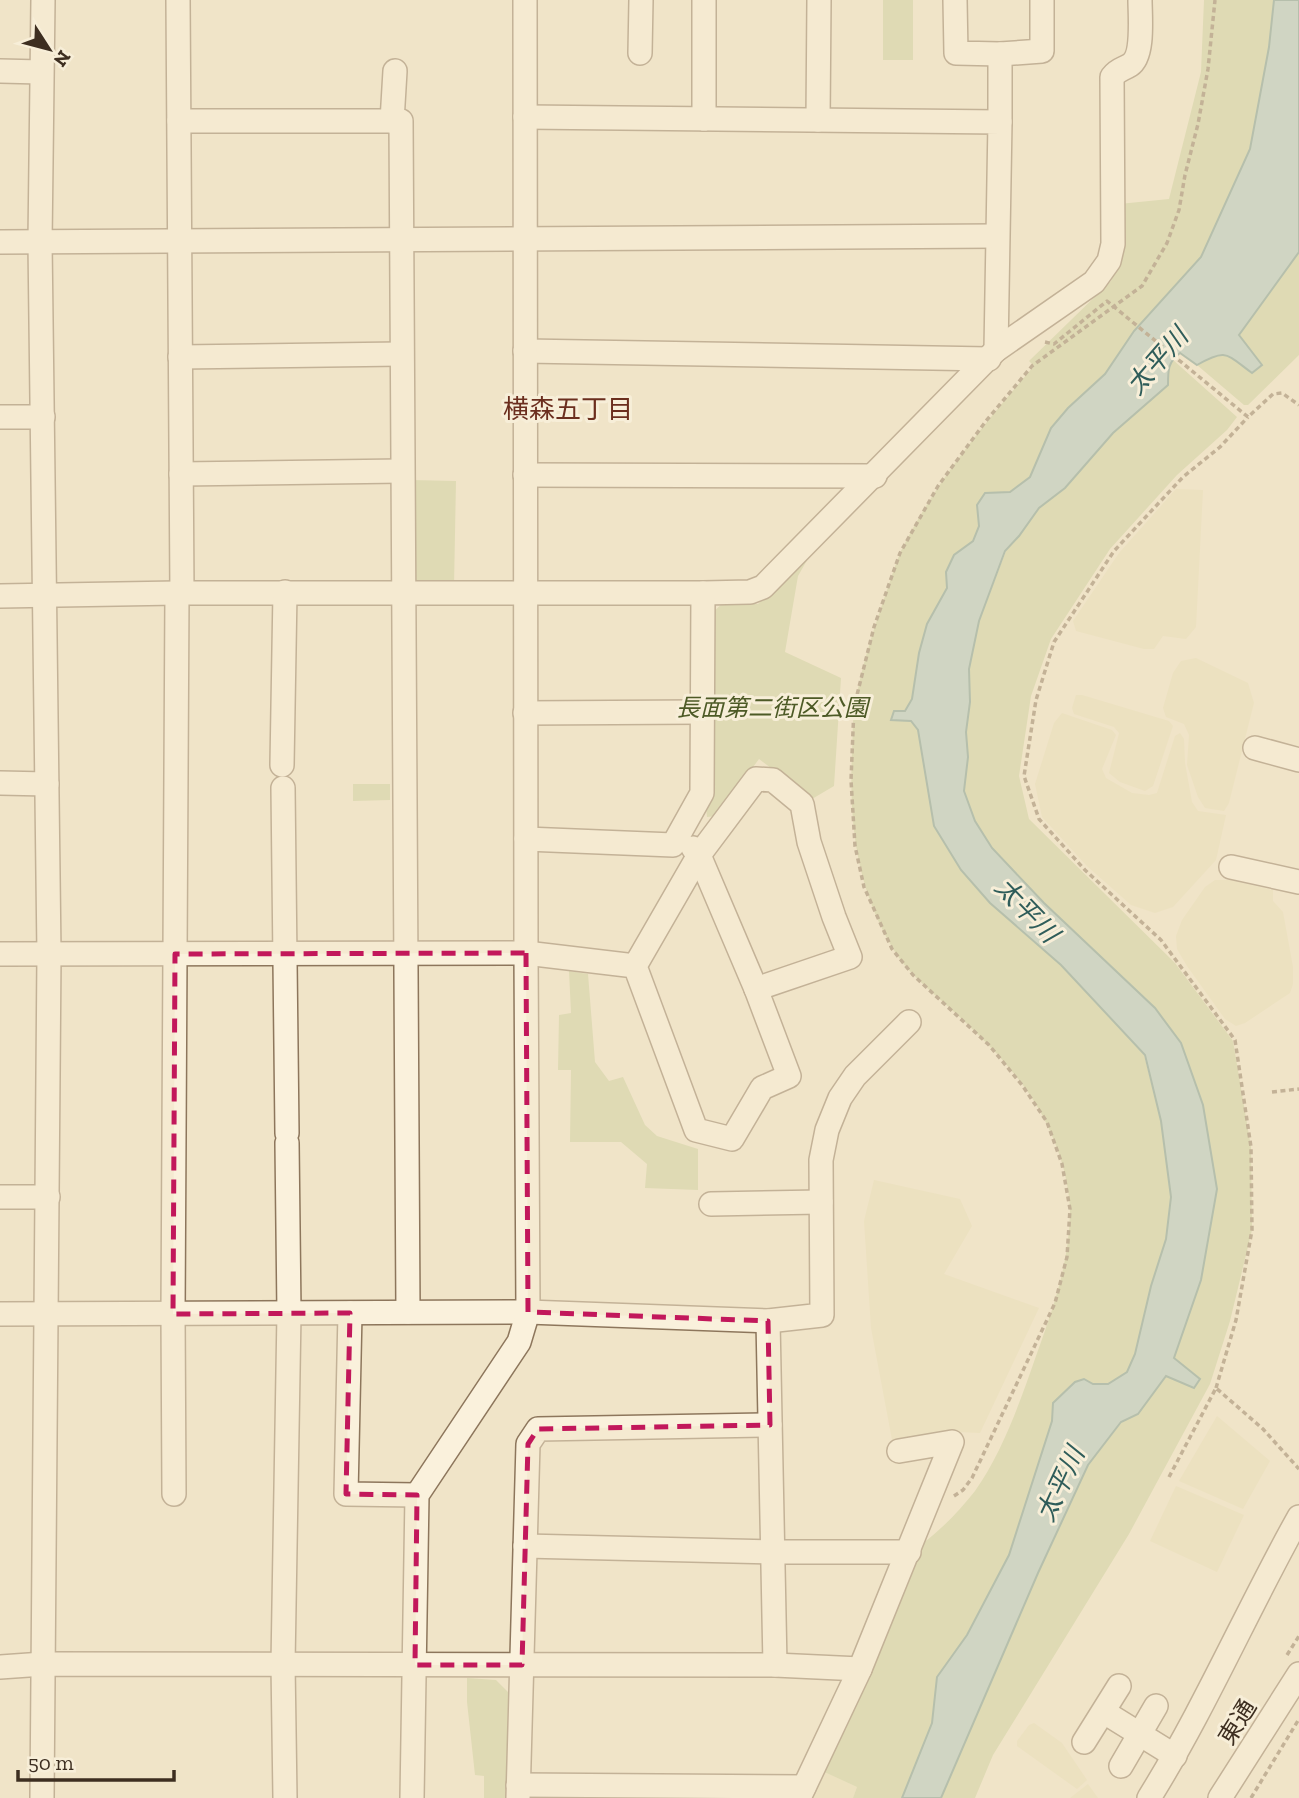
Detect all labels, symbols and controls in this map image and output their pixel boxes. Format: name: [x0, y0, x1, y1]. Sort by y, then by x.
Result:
north arrow: [14, 14, 84, 84]
text: N: [49, 46, 76, 71]
water label: 太平川: [1119, 319, 1197, 401]
district label: 横森五丁目: [503, 393, 633, 425]
park label: 長面第二街区公園: [676, 693, 871, 722]
water label: 太平川: [988, 871, 1068, 951]
water label: 太平川: [1029, 1439, 1092, 1526]
street label: 東通: [1212, 1694, 1262, 1750]
scale bar: [18, 1738, 173, 1782]
text: 50 m: [28, 1750, 74, 1775]

